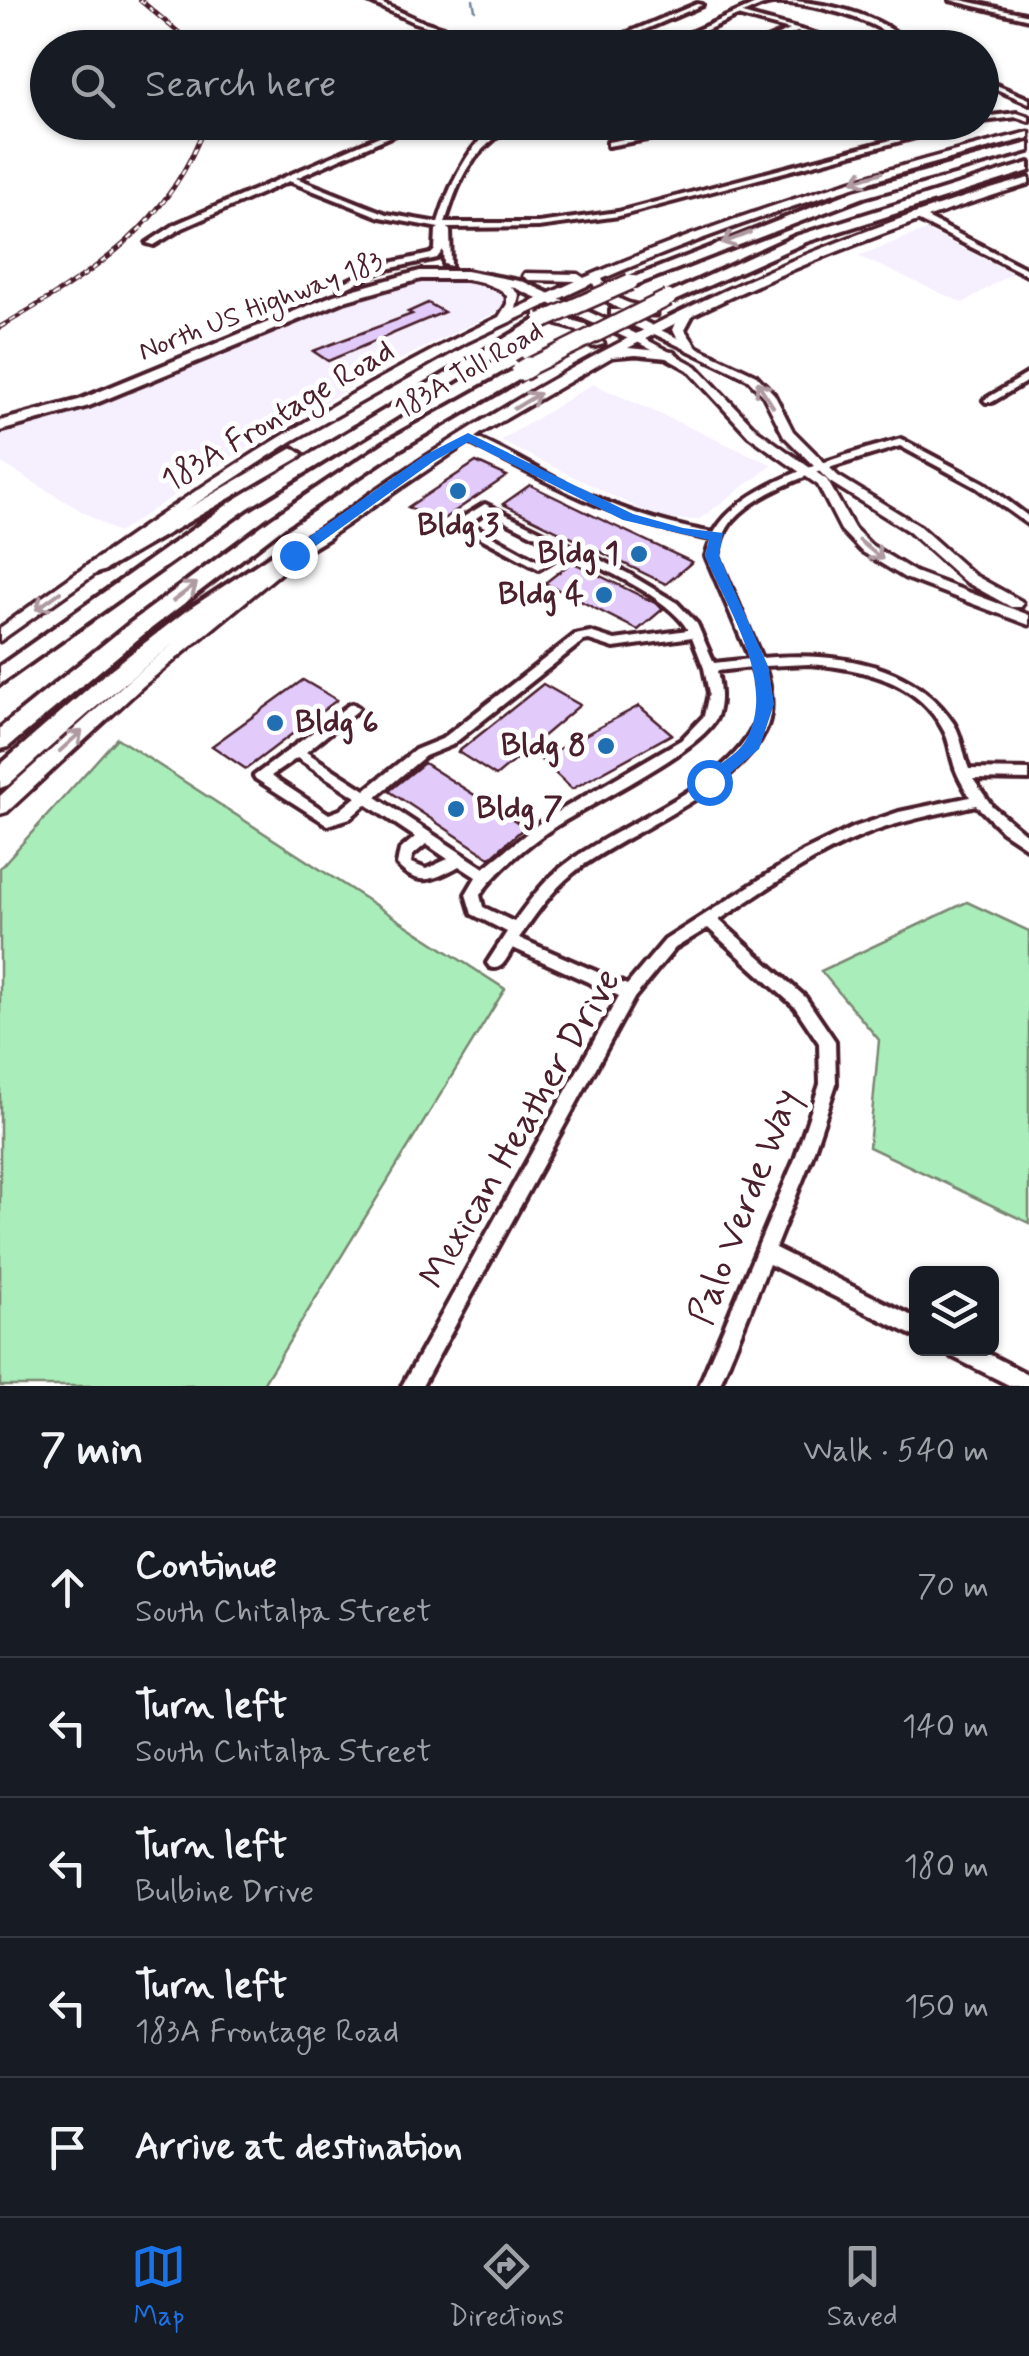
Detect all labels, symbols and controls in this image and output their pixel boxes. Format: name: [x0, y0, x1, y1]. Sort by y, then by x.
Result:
search box: [30, 30, 999, 140]
icon: search: [65, 58, 120, 113]
text: Search here: [145, 61, 336, 110]
one-way arrow: [852, 169, 883, 187]
one-way arrow: [721, 230, 752, 248]
street label: North US Highway 183: [133, 243, 389, 373]
street label: 183A Toll Road: [388, 314, 550, 428]
street label: 183A Frontage Road: [154, 330, 403, 504]
one-way arrow: [755, 381, 776, 408]
one-way arrow: [512, 391, 541, 411]
marker: Bldg 3: [447, 480, 469, 502]
place label: Bldg 3: [417, 505, 499, 548]
route end: [272, 533, 318, 579]
place label: Bldg 1: [537, 533, 619, 576]
one-way arrow: [857, 539, 883, 561]
marker: Bldg 1: [628, 543, 650, 565]
place label: Bldg 4: [498, 574, 584, 617]
one-way arrow: [171, 582, 198, 603]
marker: Bldg 4: [593, 584, 615, 606]
one-way arrow: [35, 590, 62, 611]
place label: Bldg 6: [295, 702, 379, 745]
marker: Bldg 6: [264, 712, 286, 734]
place label: Bldg 8: [501, 725, 586, 768]
one-way arrow: [58, 729, 83, 752]
marker: Bldg 8: [595, 735, 617, 757]
route start: [687, 760, 733, 806]
place label: Bldg 7: [476, 788, 563, 831]
marker: Bldg 7: [445, 798, 467, 820]
street label: Mexican Heather Drive: [409, 960, 633, 1298]
street label: Palo Verde Way: [677, 1082, 813, 1332]
map controls: [909, 1266, 999, 1356]
button: layers: [909, 1266, 999, 1356]
text: 7 min: [40, 1424, 143, 1479]
text: Walk · 540 m: [803, 1430, 989, 1472]
text: Continue: [135, 1542, 277, 1591]
icon: ahead: [40, 1560, 95, 1615]
text: 70 m: [917, 1566, 989, 1608]
text: South Chitalpa Street: [135, 1591, 432, 1633]
text: Turn left: [135, 1682, 287, 1731]
icon: left: [40, 1700, 95, 1755]
text: 140 m: [902, 1706, 989, 1748]
text: South Chitalpa Street: [135, 1731, 432, 1773]
text: Turn left: [135, 1822, 287, 1871]
icon: left: [40, 1840, 95, 1895]
text: 180 m: [904, 1846, 989, 1888]
text: Bulbine Drive: [135, 1871, 314, 1913]
text: Turn left: [135, 1962, 287, 2011]
icon: left: [40, 1980, 95, 2035]
text: 150 m: [904, 1986, 989, 2028]
text: 183A Frontage Road: [135, 2011, 399, 2053]
icon: arrive: [40, 2120, 95, 2175]
text: Arrive at destination: [135, 2123, 462, 2172]
tab: Map: [131, 2239, 186, 2336]
tab: Directions: [449, 2239, 564, 2336]
tab: Saved: [827, 2239, 898, 2336]

